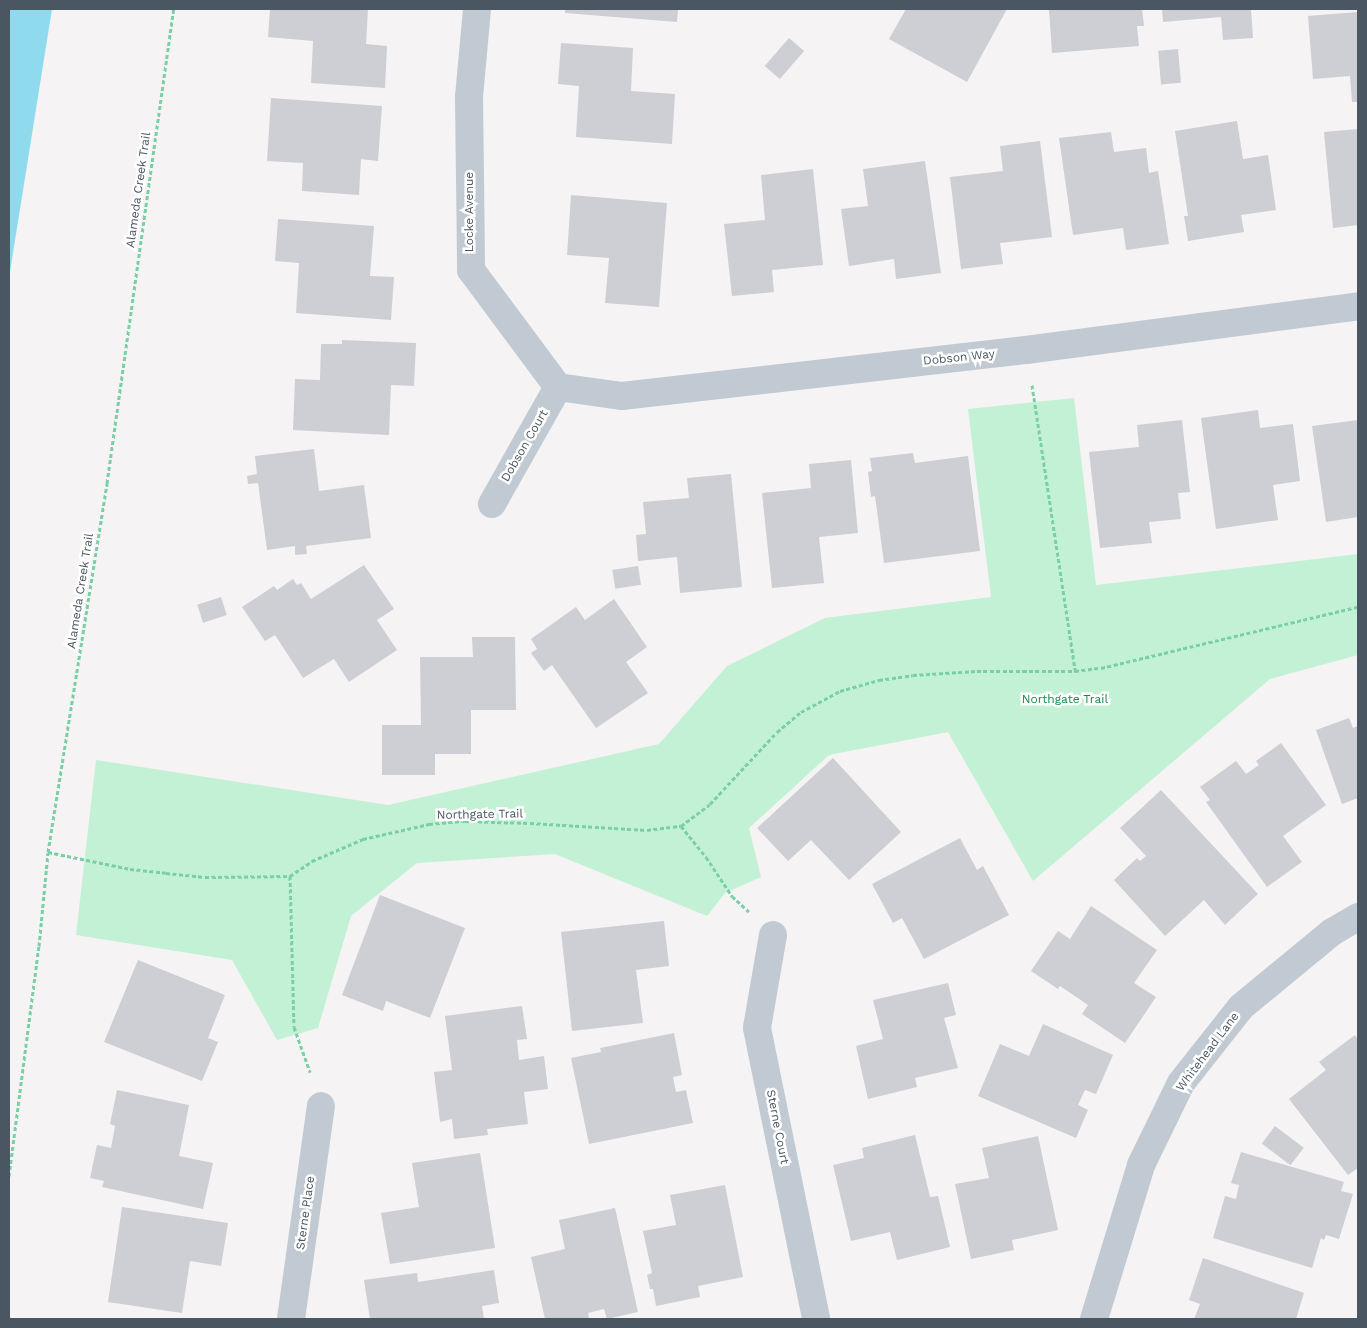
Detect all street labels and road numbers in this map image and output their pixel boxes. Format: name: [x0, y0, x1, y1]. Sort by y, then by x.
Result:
street label: Alameda Creek Trail: [124, 131, 154, 249]
street label: Locke Avenue: [463, 172, 477, 252]
street label: Dobson Way: [922, 347, 996, 369]
street label: Dobson Court: [499, 407, 551, 485]
street label: Alameda Creek Trail: [65, 532, 97, 650]
street label: Northgate Trail: [437, 807, 523, 823]
street label: Whitehead Lane: [1174, 1010, 1242, 1094]
street label: Sterne Court: [763, 1089, 791, 1165]
street label: Sterne Place: [294, 1175, 318, 1251]

